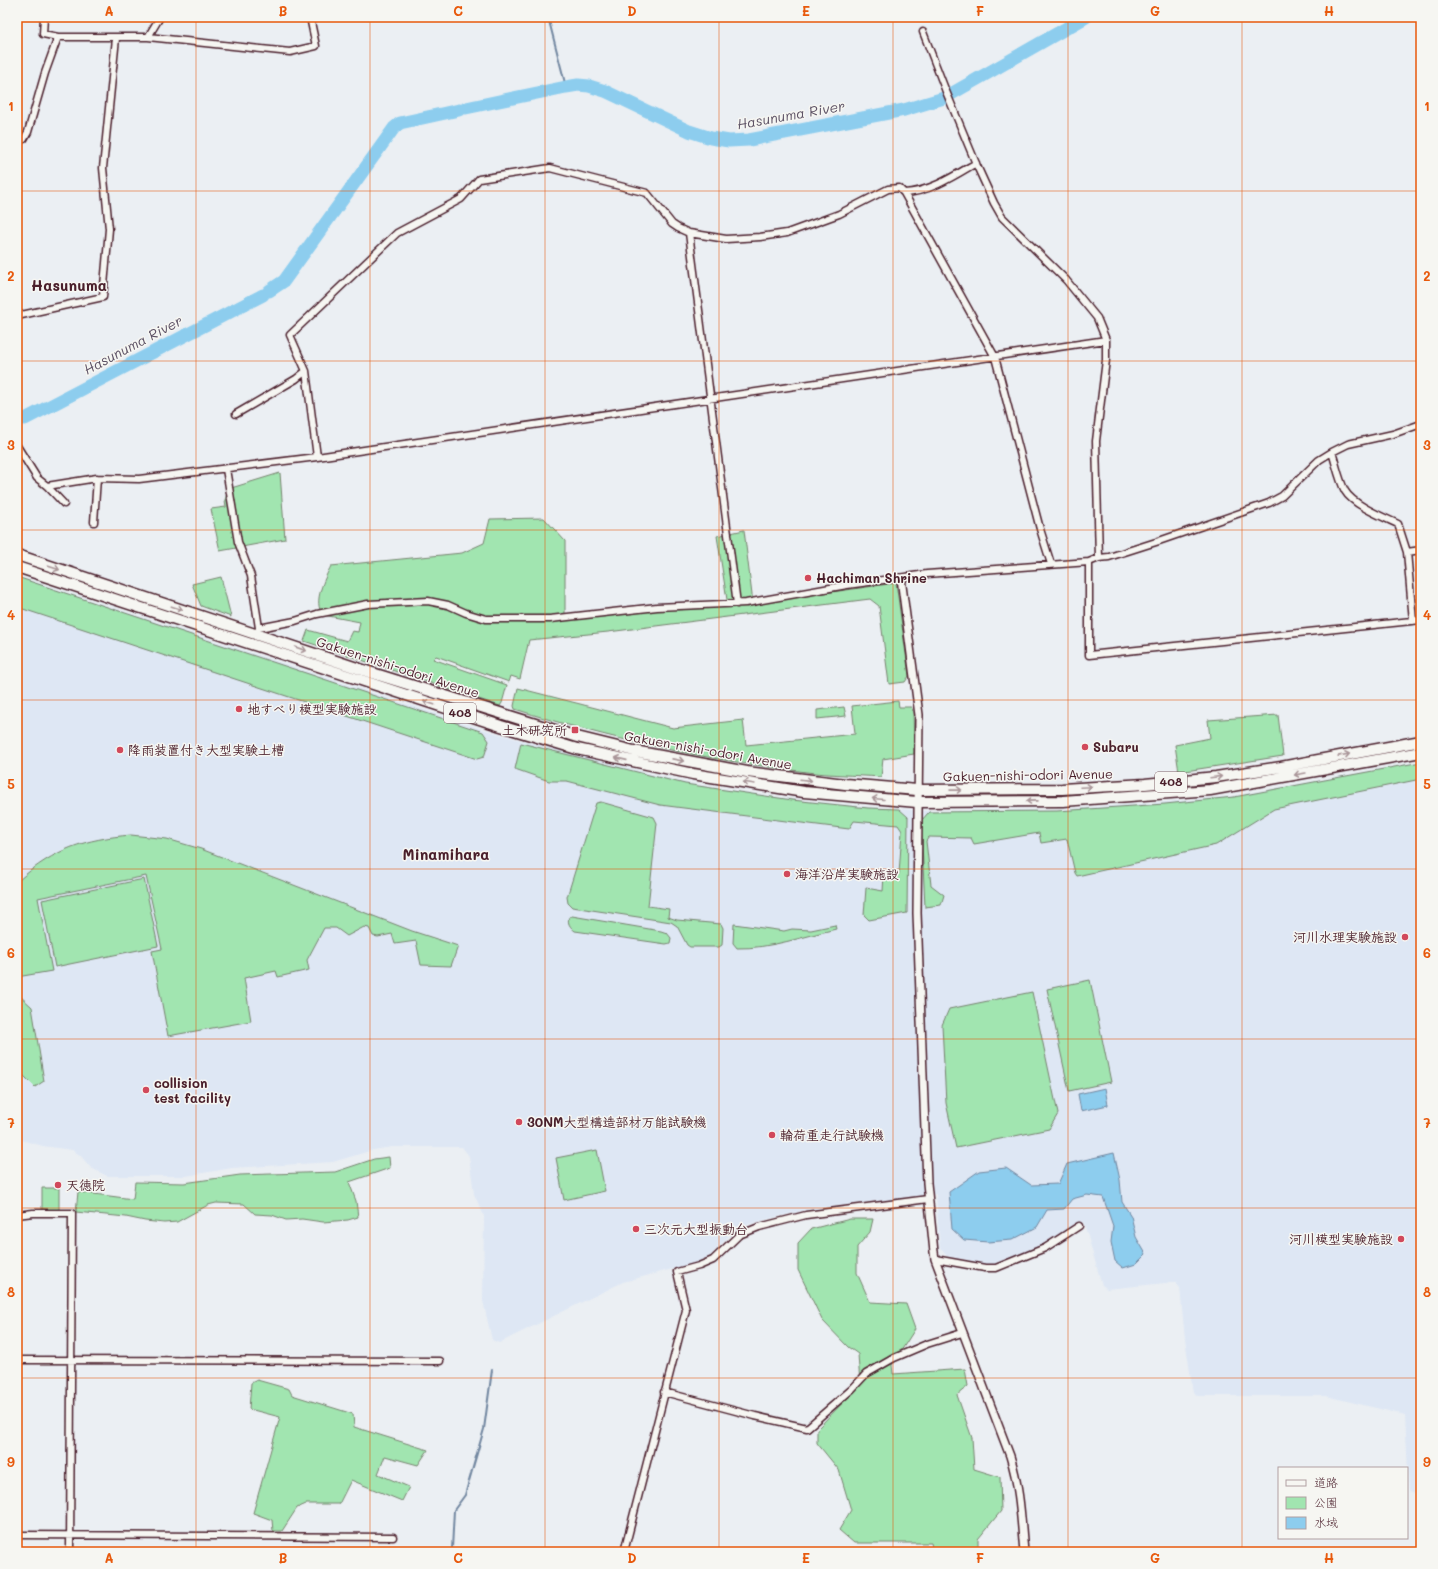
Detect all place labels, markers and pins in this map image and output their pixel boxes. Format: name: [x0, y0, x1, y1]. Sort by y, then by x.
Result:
place label: Hachiman Shrine: [816, 569, 927, 586]
marker: Hachiman Shrine: [803, 573, 813, 583]
place label: 地すべり模型実験施設: [247, 700, 377, 717]
marker: 地すべり模型実験施設: [234, 704, 244, 714]
place label: 土木研究所: [502, 721, 567, 738]
marker: 土木研究所: [570, 725, 580, 735]
place label: Subaru: [1093, 738, 1139, 755]
place label: 降雨装置付き大型実験土槽: [128, 741, 284, 758]
marker: Subaru: [1080, 742, 1090, 752]
marker: 降雨装置付き大型実験土槽: [115, 745, 125, 755]
place label: 海洋沿岸実験施設: [795, 865, 899, 882]
marker: 海洋沿岸実験施設: [782, 869, 792, 879]
place label: 河川水理実験施設: [1293, 928, 1397, 945]
marker: 河川水理実験施設: [1400, 932, 1410, 942]
place label: collision test facility: [154, 1074, 231, 1107]
marker: collision test facility: [141, 1085, 151, 1095]
place label: 30NM大型構造部材万能試験機: [527, 1113, 707, 1130]
marker: 30NM大型構造部材万能試験機: [514, 1117, 524, 1127]
place label: 輪荷重走行試験機: [780, 1126, 884, 1143]
marker: 輪荷重走行試験機: [767, 1130, 777, 1140]
place label: 天徳院: [66, 1176, 105, 1193]
marker: 天徳院: [53, 1180, 63, 1190]
place label: 三次元大型振動台: [644, 1220, 748, 1237]
marker: 三次元大型振動台: [631, 1224, 641, 1234]
place label: 河川模型実験施設: [1289, 1230, 1393, 1247]
marker: 河川模型実験施設: [1396, 1234, 1406, 1244]

